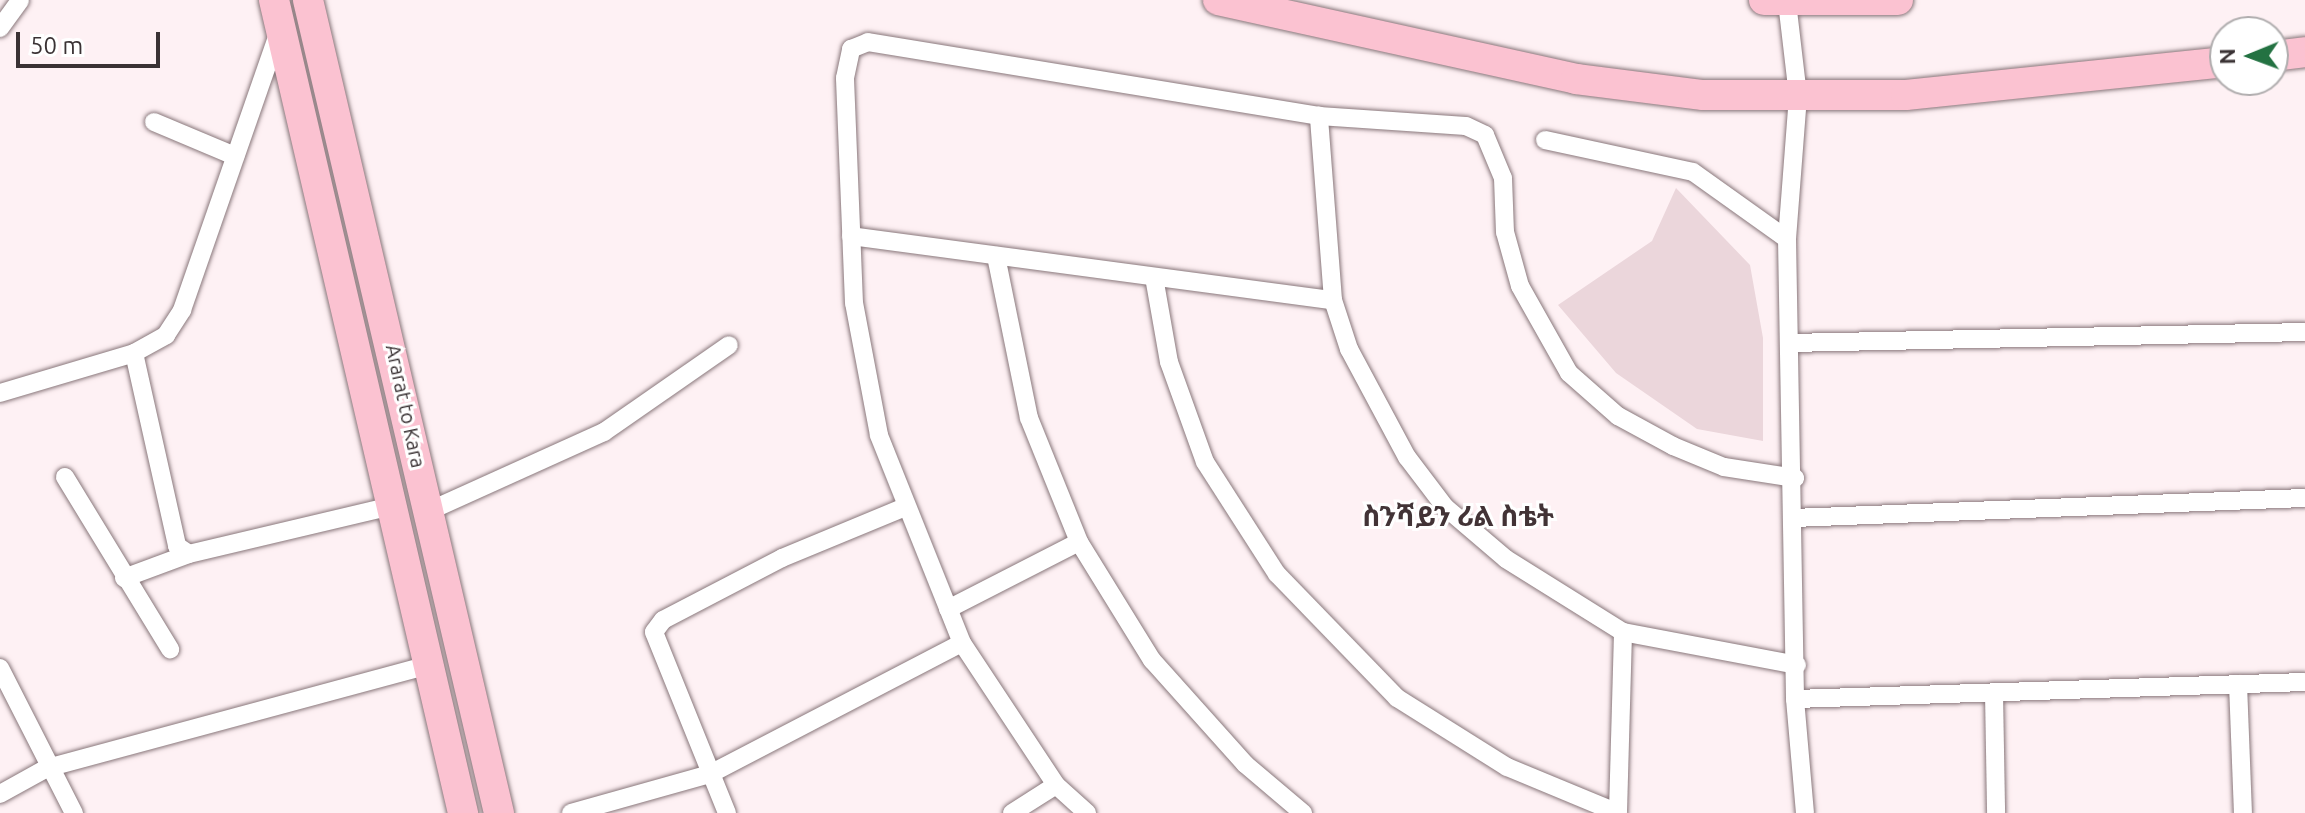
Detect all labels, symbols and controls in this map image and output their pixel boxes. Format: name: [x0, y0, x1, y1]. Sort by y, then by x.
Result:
scale bar: [20, 16, 164, 66]
north arrow: [2209, 16, 2289, 96]
text: 50 m: [30, 32, 83, 59]
text: N: [2214, 48, 2239, 65]
street label: Ararat to Kara: [381, 342, 431, 470]
district label: ስንሻይን ሪል ስቴት: [1362, 499, 1554, 533]

